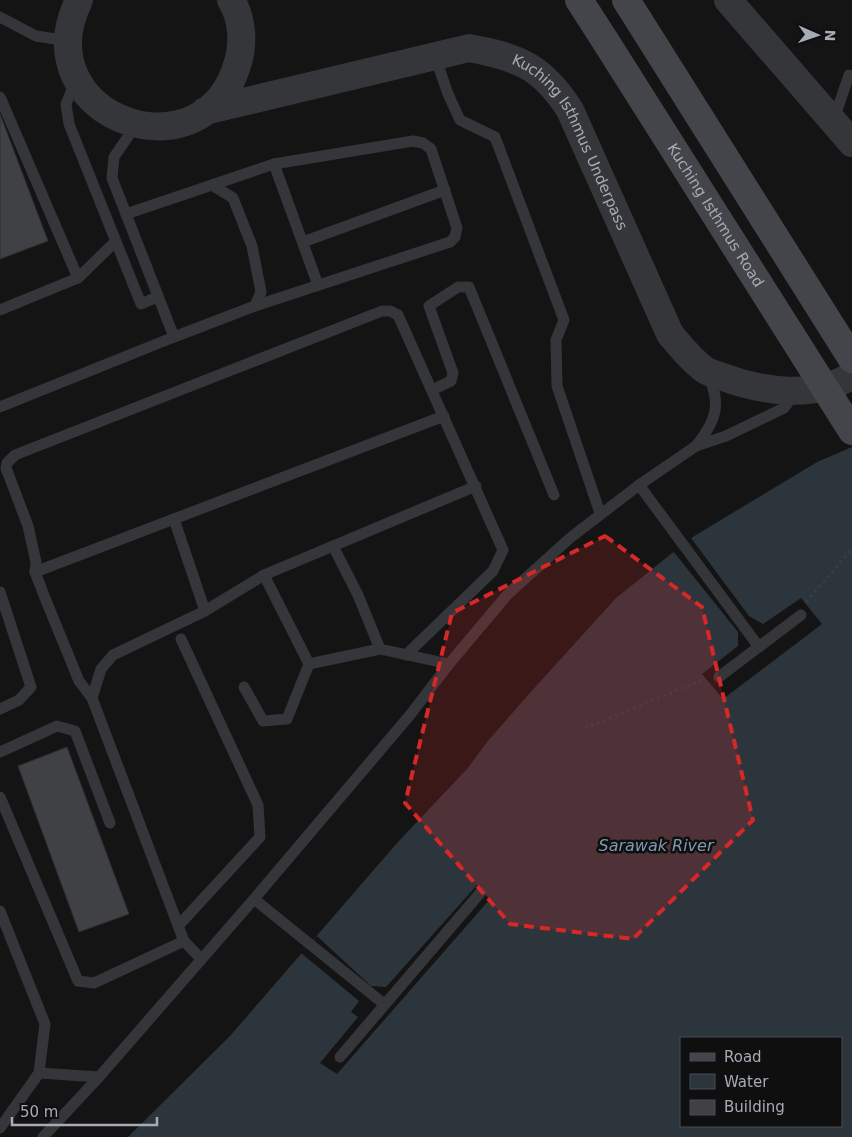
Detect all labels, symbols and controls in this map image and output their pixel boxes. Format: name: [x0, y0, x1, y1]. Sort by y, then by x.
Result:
north arrow: [792, 10, 842, 60]
text: N: [822, 29, 838, 42]
street label: Kuching Isthmus Underpass: [509, 51, 632, 233]
street label: Kuching Isthmus Road: [663, 140, 768, 290]
water label: Sarawak River: [598, 836, 715, 855]
legend: [680, 1037, 842, 1127]
text: Road: [724, 1048, 762, 1066]
text: Water: [724, 1073, 769, 1091]
scale bar: [12, 1094, 158, 1126]
text: Building: [724, 1098, 785, 1116]
text: 50 m: [20, 1103, 58, 1121]

